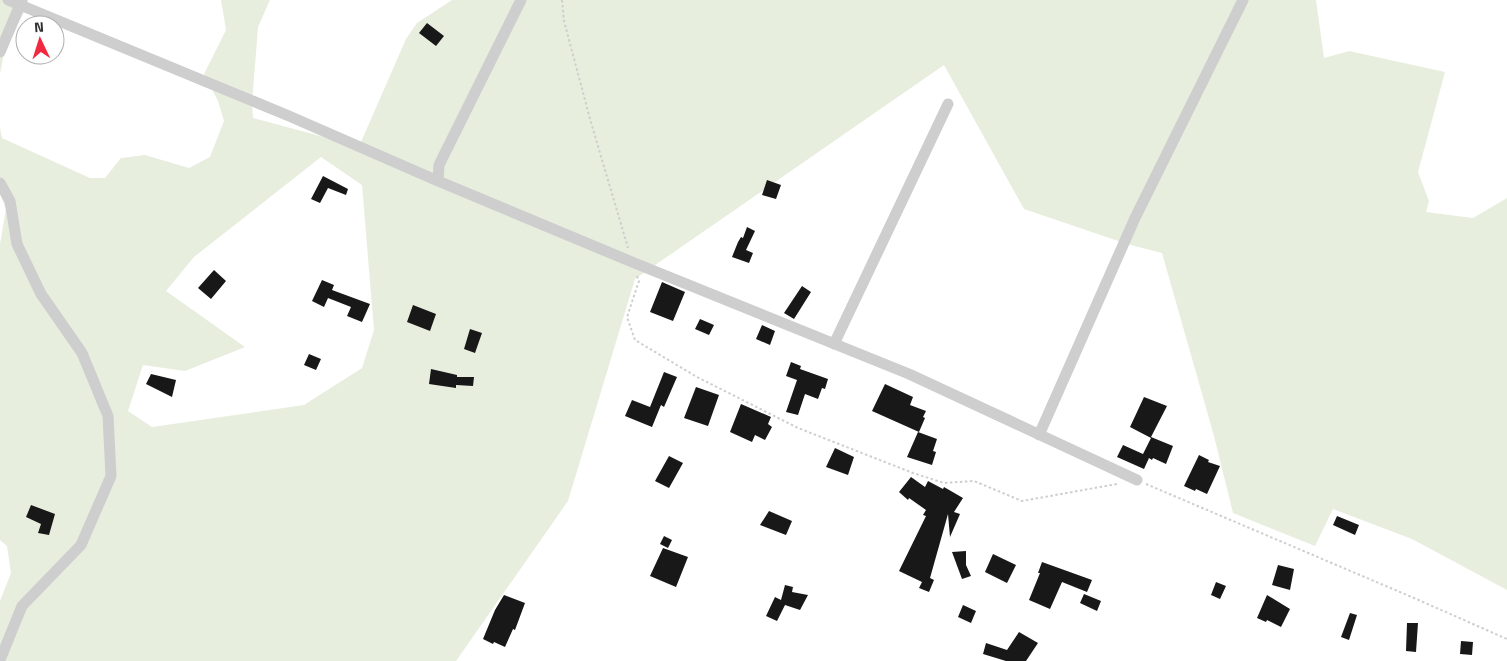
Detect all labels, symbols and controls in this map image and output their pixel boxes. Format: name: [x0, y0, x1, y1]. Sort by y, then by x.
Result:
north arrow: [15, 15, 65, 65]
text: N: [33, 16, 45, 37]

